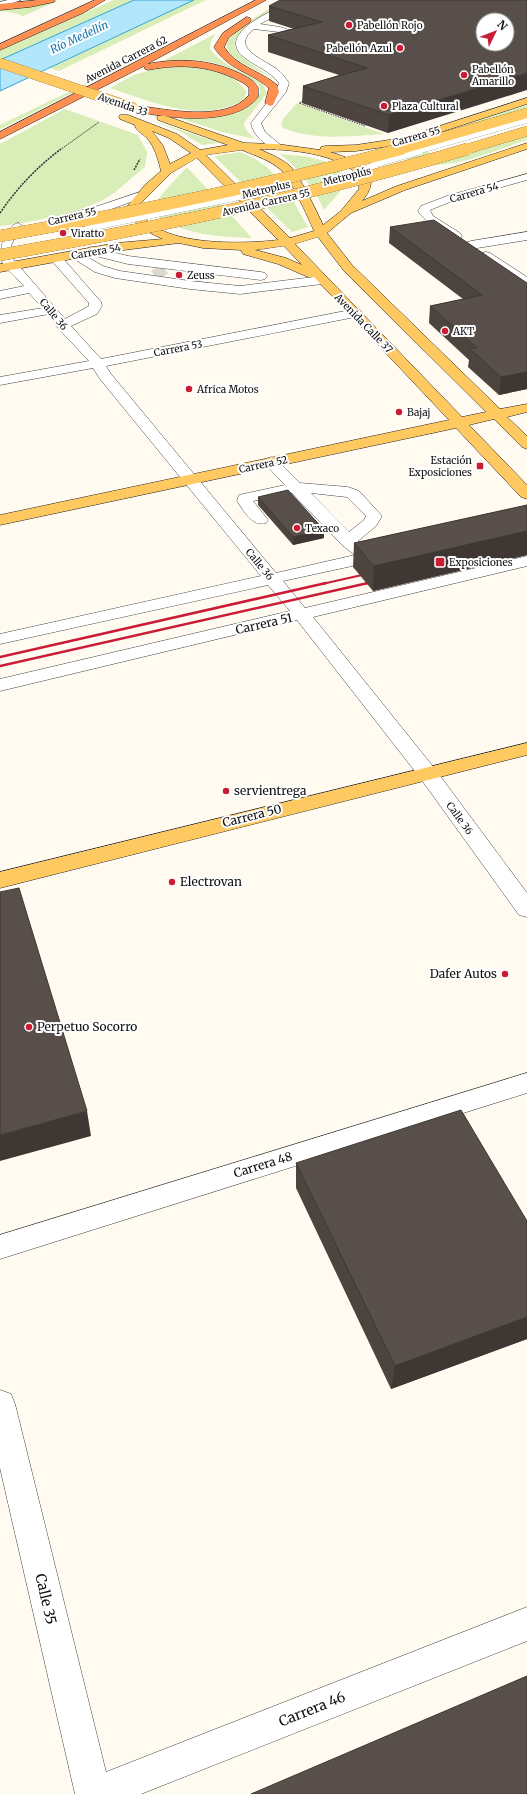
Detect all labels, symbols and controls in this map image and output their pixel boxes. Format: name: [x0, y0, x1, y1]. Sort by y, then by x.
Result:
north arrow: [475, 12, 515, 52]
water label: Río Medellín: [48, 17, 111, 57]
text: N: [494, 17, 511, 33]
place label: Pabellón Rojo: [357, 19, 423, 32]
marker: Pabellón Rojo: [344, 20, 354, 30]
street label: Avenida Carrera 62: [82, 33, 170, 86]
place label: Pabellón Azul: [326, 42, 392, 55]
marker: Pabellón Azul: [395, 43, 405, 53]
place label: Pabellón Amarillo: [471, 63, 514, 88]
marker: Pabellón Amarillo: [459, 70, 469, 80]
street label: Avenida 33: [95, 90, 150, 119]
place label: Plaza Cultural: [392, 100, 459, 113]
marker: Plaza Cultural: [379, 101, 389, 111]
street label: Carrera 55: [391, 123, 442, 150]
street label: Metroplús: [322, 164, 373, 189]
street label: Metroplus: [241, 178, 292, 201]
street label: Carrera 54: [448, 179, 500, 206]
street label: Avenida Carrera 55: [220, 186, 312, 219]
street label: Carrera 55: [47, 205, 98, 228]
place label: Viratto: [70, 227, 104, 240]
marker: Viratto: [58, 228, 68, 238]
street label: Carrera 54: [70, 241, 122, 262]
place label: Zeuss: [187, 269, 215, 282]
marker: Zeuss: [174, 270, 184, 280]
street label: Avenida Calle 37: [331, 290, 396, 356]
street label: Calle 36: [37, 296, 71, 333]
place label: AKT: [452, 325, 474, 338]
marker: AKT: [440, 326, 450, 336]
street label: Carrera 53: [153, 337, 204, 360]
place label: Africa Motos: [196, 383, 259, 396]
marker: Africa Motos: [184, 384, 194, 394]
place label: Bajaj: [407, 406, 431, 419]
marker: Bajaj: [394, 407, 404, 417]
street label: Carrera 52: [238, 453, 289, 476]
place label: Estación Exposiciones: [408, 454, 472, 479]
marker: Estación Exposiciones: [475, 461, 485, 471]
place label: Texaco: [305, 522, 339, 535]
marker: Texaco: [292, 523, 302, 533]
street label: Calle 36: [243, 546, 277, 583]
marker: Exposiciones: [434, 556, 446, 568]
place label: Exposiciones: [449, 556, 513, 569]
street label: Carrera 51: [234, 610, 294, 637]
place label: servientrega: [234, 783, 307, 798]
marker: servientrega: [221, 786, 231, 796]
street label: Calle 36: [443, 799, 476, 837]
street label: Carrera 50: [221, 801, 283, 830]
place label: Electrovan: [180, 874, 242, 889]
marker: Electrovan: [167, 877, 177, 887]
place label: Dafer Autos: [430, 966, 497, 981]
marker: Dafer Autos: [500, 969, 510, 979]
place label: Perpetuo Socorro: [37, 1019, 137, 1034]
marker: Perpetuo Socorro: [24, 1022, 34, 1032]
street label: Carrera 48: [232, 1149, 294, 1181]
street label: Calle 35: [31, 1572, 61, 1626]
street label: Carrera 46: [276, 1687, 348, 1731]

